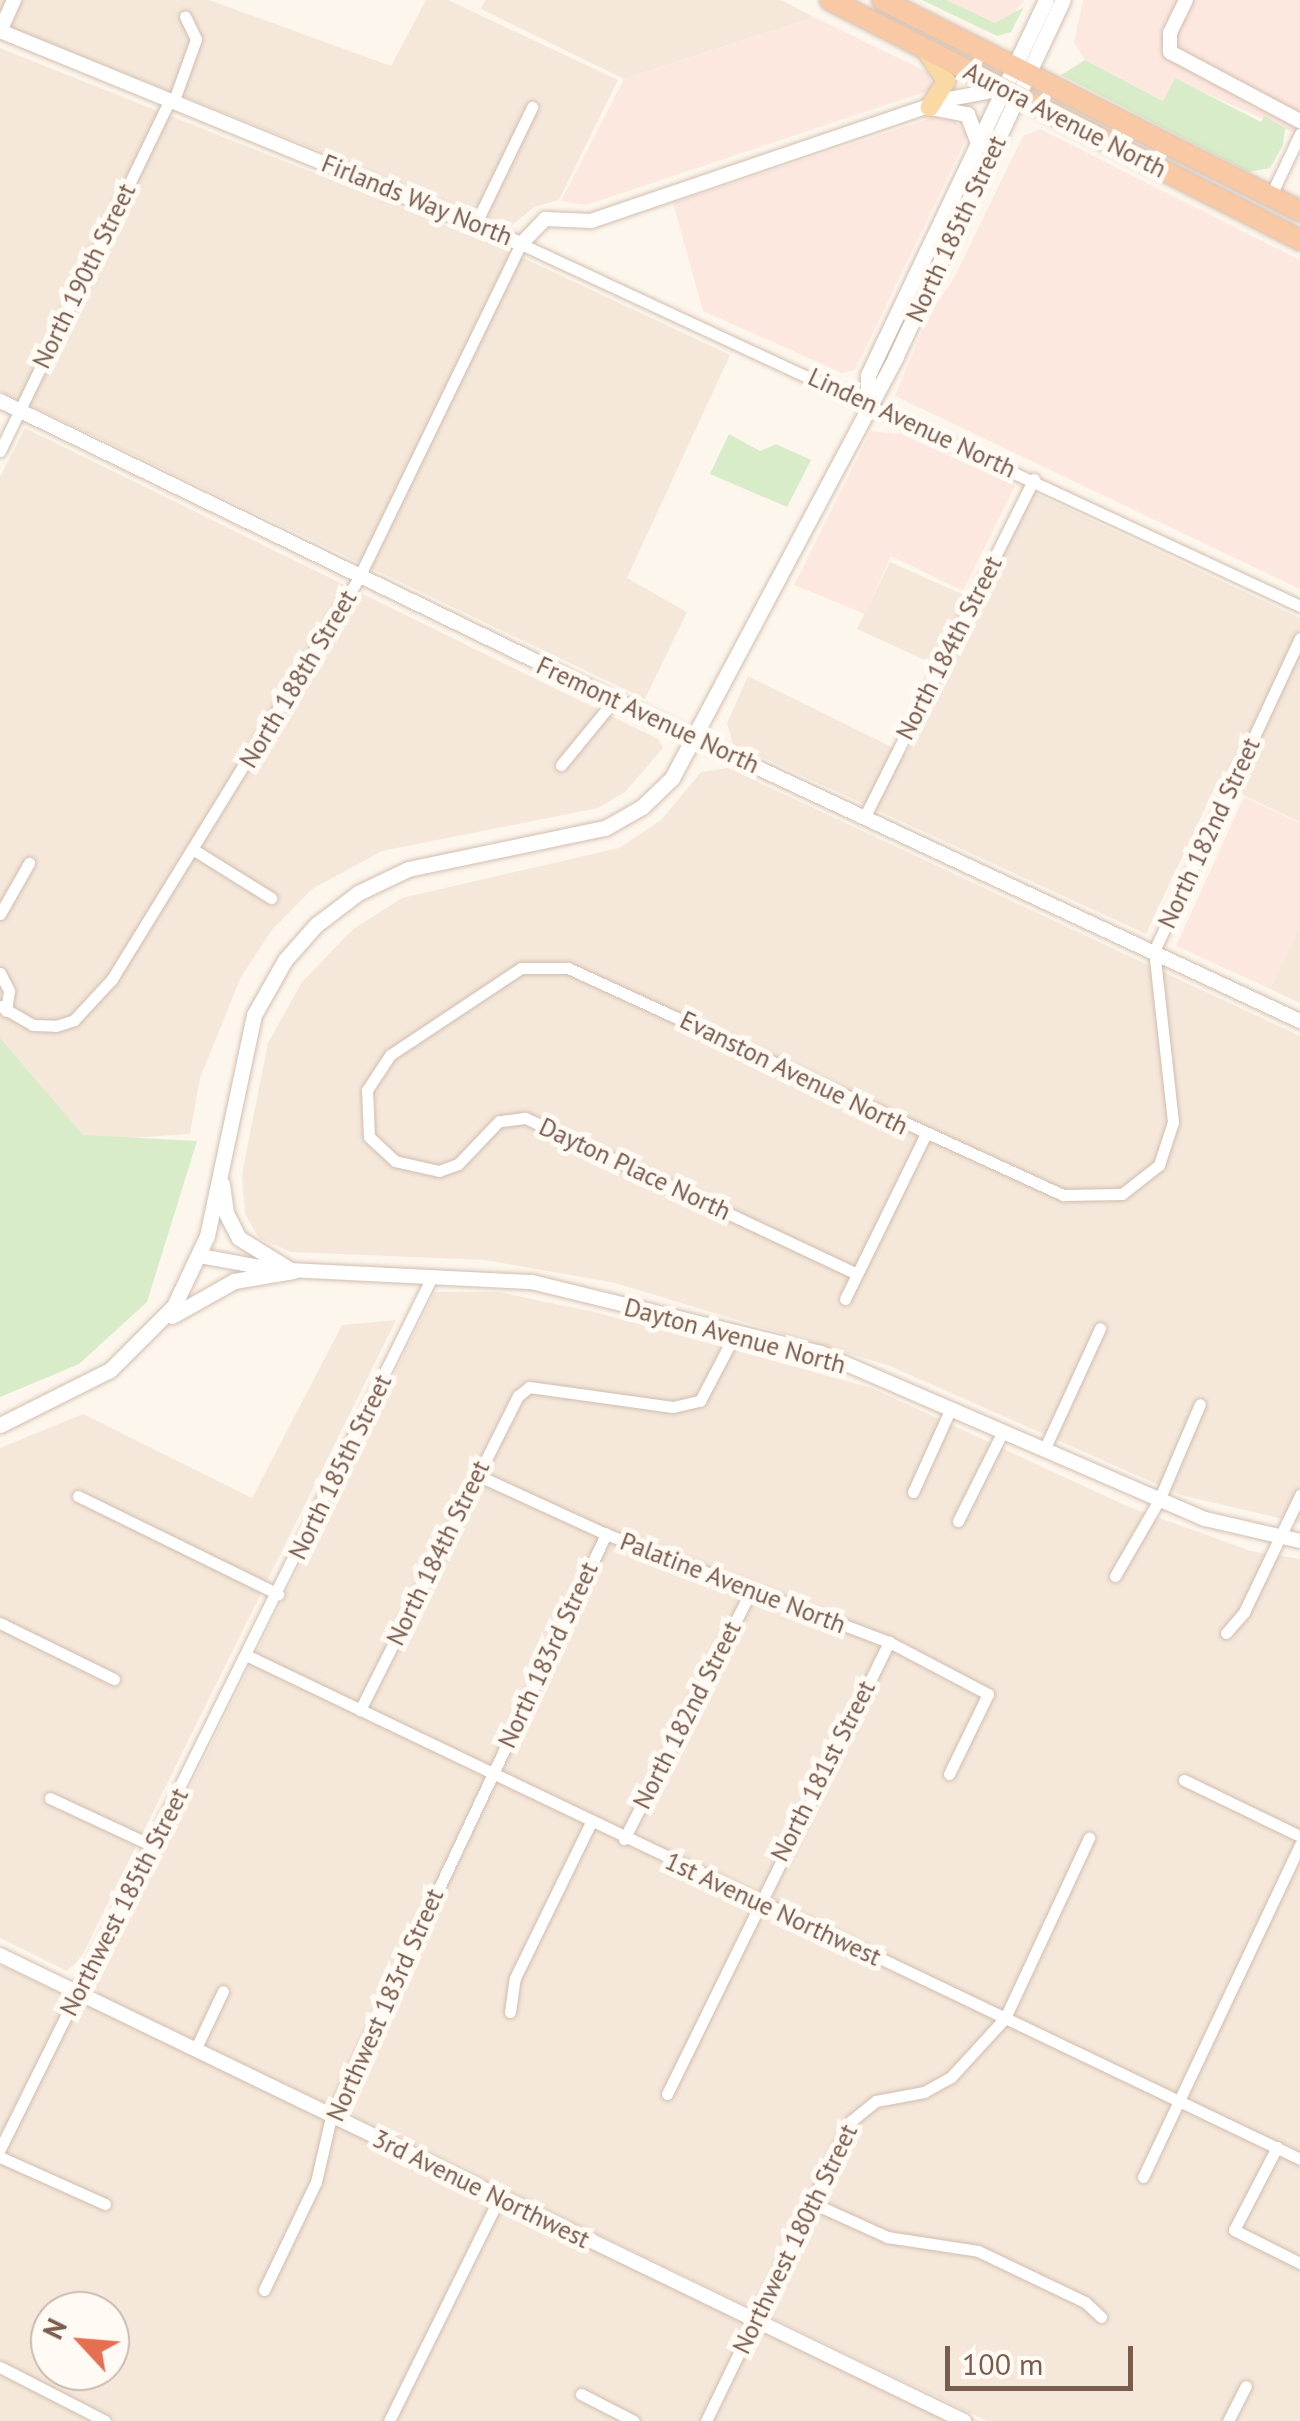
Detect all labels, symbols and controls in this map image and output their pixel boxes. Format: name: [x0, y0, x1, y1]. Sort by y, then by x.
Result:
street label: Aurora Avenue North: [958, 56, 1172, 184]
street label: North 185th Street: [900, 131, 1012, 327]
street label: Firlands Way North: [317, 148, 517, 252]
street label: North 190th Street: [26, 179, 142, 373]
street label: Linden Avenue North: [803, 362, 1021, 484]
street label: North 184th Street: [890, 551, 1008, 745]
street label: North 188th Street: [233, 585, 363, 773]
street label: Fremont Avenue North: [532, 650, 764, 780]
street label: North 182nd Street: [1152, 733, 1266, 933]
street label: Evanston Avenue North: [675, 1005, 913, 1141]
street label: Dayton Place North: [535, 1112, 735, 1226]
street label: Dayton Avenue North: [621, 1292, 849, 1380]
street label: North 185th Street: [282, 1370, 398, 1564]
street label: North 184th Street: [380, 1456, 496, 1650]
street label: Palatine Avenue North: [616, 1526, 850, 1640]
street label: North 183rd Street: [492, 1557, 604, 1753]
street label: North 182nd Street: [627, 1616, 747, 1814]
street label: North 181st Street: [765, 1676, 881, 1866]
street label: Northwest 185th Street: [54, 1783, 194, 2021]
street label: 1st Avenue Northwest: [660, 1846, 886, 1972]
street label: Northwest 183rd Street: [320, 1884, 450, 2126]
street label: Northwest 180th Street: [726, 2119, 864, 2359]
street label: 3rd Avenue Northwest: [367, 2123, 595, 2255]
north arrow: [30, 2291, 130, 2391]
text: N: [34, 2312, 75, 2345]
scale bar: [950, 2326, 1138, 2388]
text: 100 m: [962, 2344, 1043, 2383]

